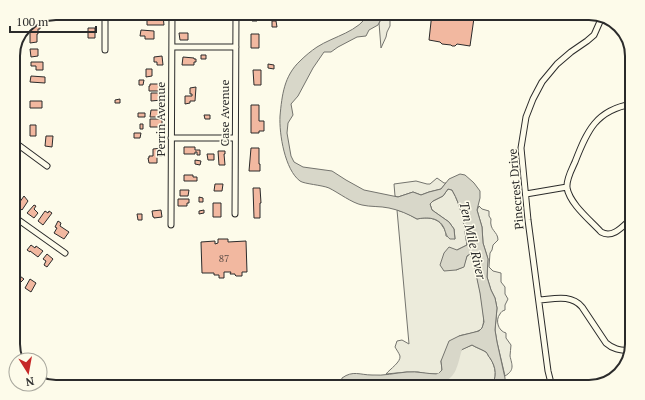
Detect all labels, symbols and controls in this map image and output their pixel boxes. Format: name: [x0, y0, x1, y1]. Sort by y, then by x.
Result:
scale bar: [10, 8, 96, 34]
text: 100 m: [16, 14, 49, 29]
street label: Case Avenue: [217, 80, 232, 147]
street label: Perrin Avenue: [153, 82, 168, 156]
street label: Pinecrest Drive: [504, 148, 527, 230]
water label: Ten Mile River: [455, 199, 491, 282]
house number: 87: [219, 252, 229, 265]
north arrow: [8, 352, 48, 392]
text: N: [24, 374, 35, 390]

